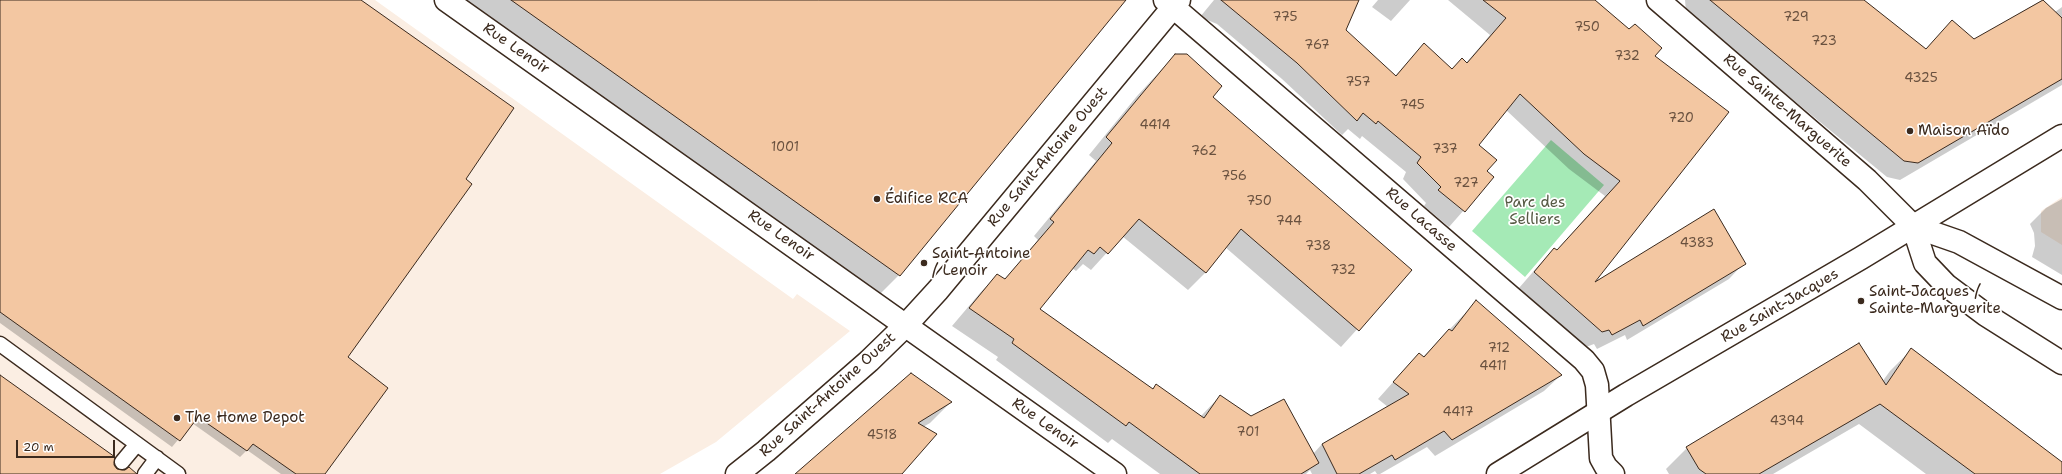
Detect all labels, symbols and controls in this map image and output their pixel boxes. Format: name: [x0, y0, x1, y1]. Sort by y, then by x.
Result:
house number: 775: [1273, 10, 1297, 26]
house number: 729: [1783, 10, 1809, 26]
street label: Rue Lenoir: [479, 19, 553, 79]
house number: 750: [1574, 20, 1600, 36]
house number: 723: [1811, 34, 1837, 50]
house number: 767: [1304, 38, 1330, 54]
house number: 732: [1614, 49, 1640, 65]
street label: Rue Sainte-Marguerite: [1719, 50, 1855, 172]
house number: 4325: [1904, 71, 1938, 87]
house number: 757: [1345, 75, 1371, 91]
street label: Rue Saint-Antoine Ouest: [984, 83, 1112, 231]
house number: 745: [1399, 98, 1425, 114]
house number: 720: [1668, 111, 1694, 127]
house number: 4414: [1139, 118, 1171, 134]
place label: Maison Aïdo: [1918, 122, 2010, 140]
marker: Maison Aïdo: [1905, 126, 1915, 136]
house number: 1001: [771, 140, 799, 156]
house number: 737: [1432, 142, 1458, 158]
house number: 762: [1191, 144, 1217, 160]
house number: 756: [1221, 169, 1247, 185]
house number: 727: [1453, 176, 1479, 192]
street label: Rue Lacasse: [1382, 184, 1460, 256]
place label: Édifice RCA: [885, 190, 968, 208]
marker: Édifice RCA: [872, 194, 882, 204]
house number: 750: [1246, 194, 1272, 210]
park label: Parc des Selliers: [1504, 194, 1566, 229]
street label: Rue Lenoir: [744, 206, 818, 266]
house number: 744: [1276, 214, 1302, 230]
house number: 4383: [1680, 236, 1714, 252]
house number: 738: [1305, 239, 1331, 255]
place label: Saint-Antoine / Lenoir: [932, 245, 1031, 280]
marker: Saint-Antoine / Lenoir: [919, 258, 929, 268]
house number: 732: [1330, 263, 1356, 279]
street label: Rue Saint-Jacques: [1718, 265, 1842, 347]
place label: Saint-Jacques / Sainte-Marguerite: [1869, 283, 2001, 318]
marker: Saint-Jacques / Sainte-Marguerite: [1856, 296, 1866, 306]
street label: Rue Saint-Antoine Ouest: [756, 329, 900, 461]
house number: 712: [1488, 341, 1510, 357]
house number: 4411: [1479, 359, 1507, 375]
street label: Rue Lenoir: [1008, 394, 1082, 454]
house number: 4417: [1442, 405, 1474, 421]
place label: The Home Depot: [185, 409, 305, 427]
marker: The Home Depot: [172, 413, 182, 423]
house number: 4394: [1770, 414, 1804, 430]
house number: 701: [1237, 425, 1259, 441]
house number: 4518: [867, 428, 897, 444]
scale bar: [18, 432, 117, 458]
text: 20 m: [23, 439, 54, 455]

